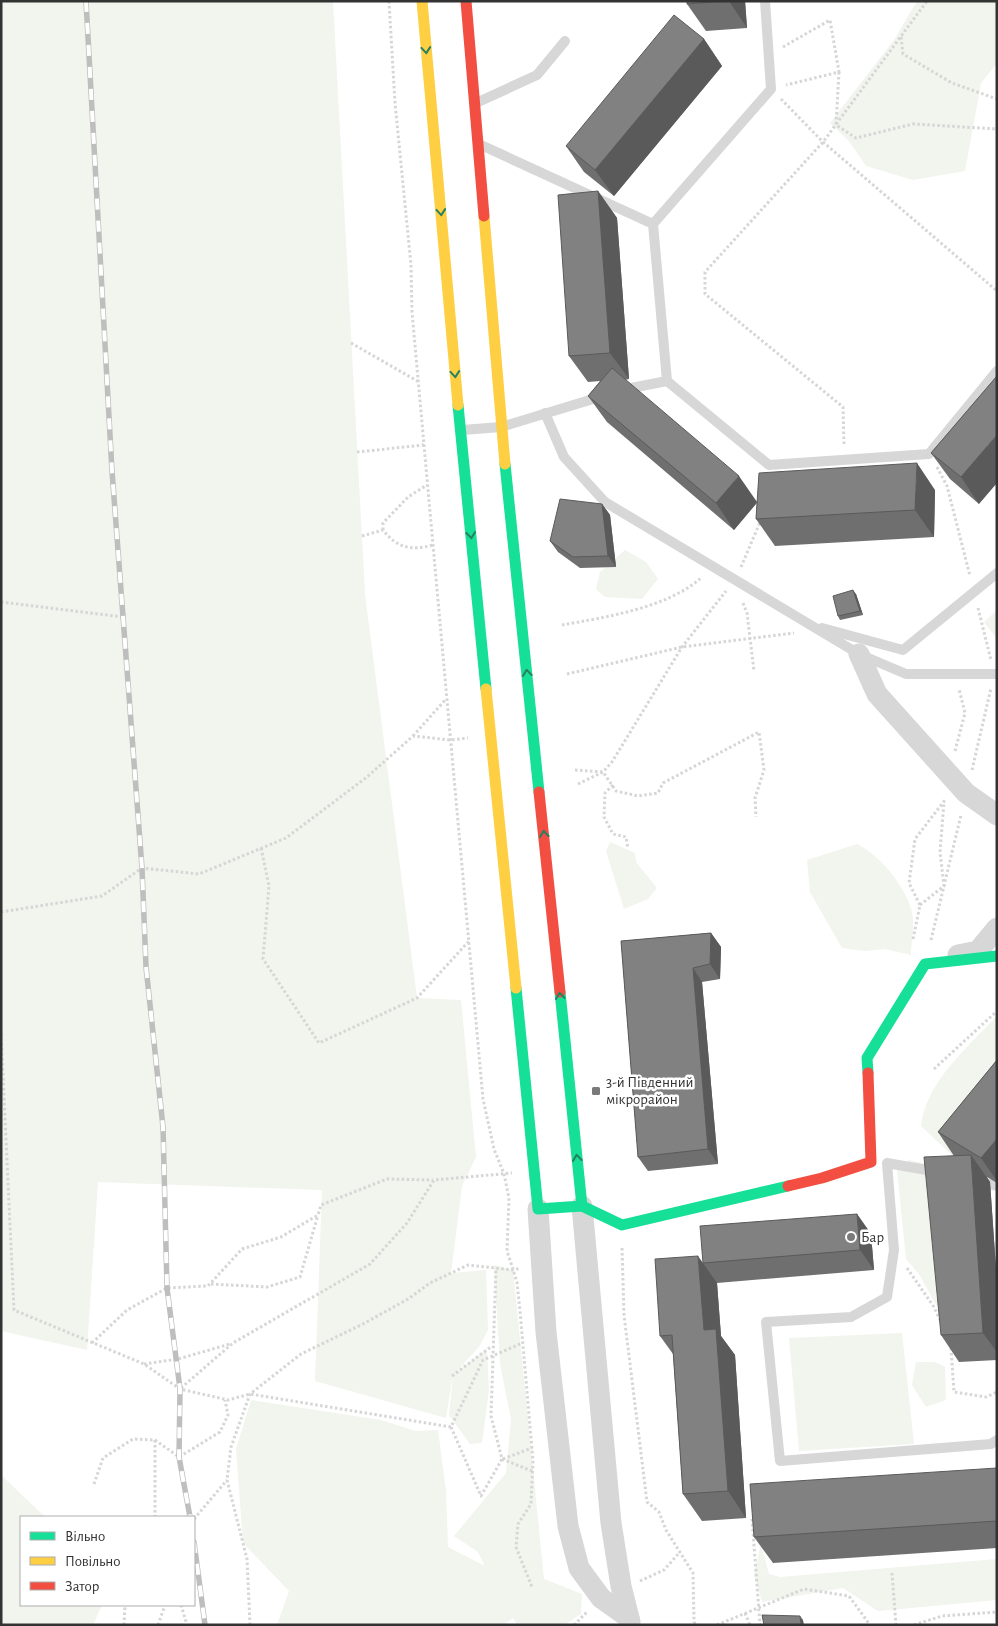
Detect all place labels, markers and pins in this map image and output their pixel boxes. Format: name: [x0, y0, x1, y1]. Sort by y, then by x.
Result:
place label: 3-й Південний мікрорайон: [606, 1075, 693, 1107]
marker: 3-й Південний мікрорайон: [590, 1085, 602, 1097]
place label: Бар: [861, 1230, 884, 1245]
marker: Бар: [845, 1231, 857, 1243]

